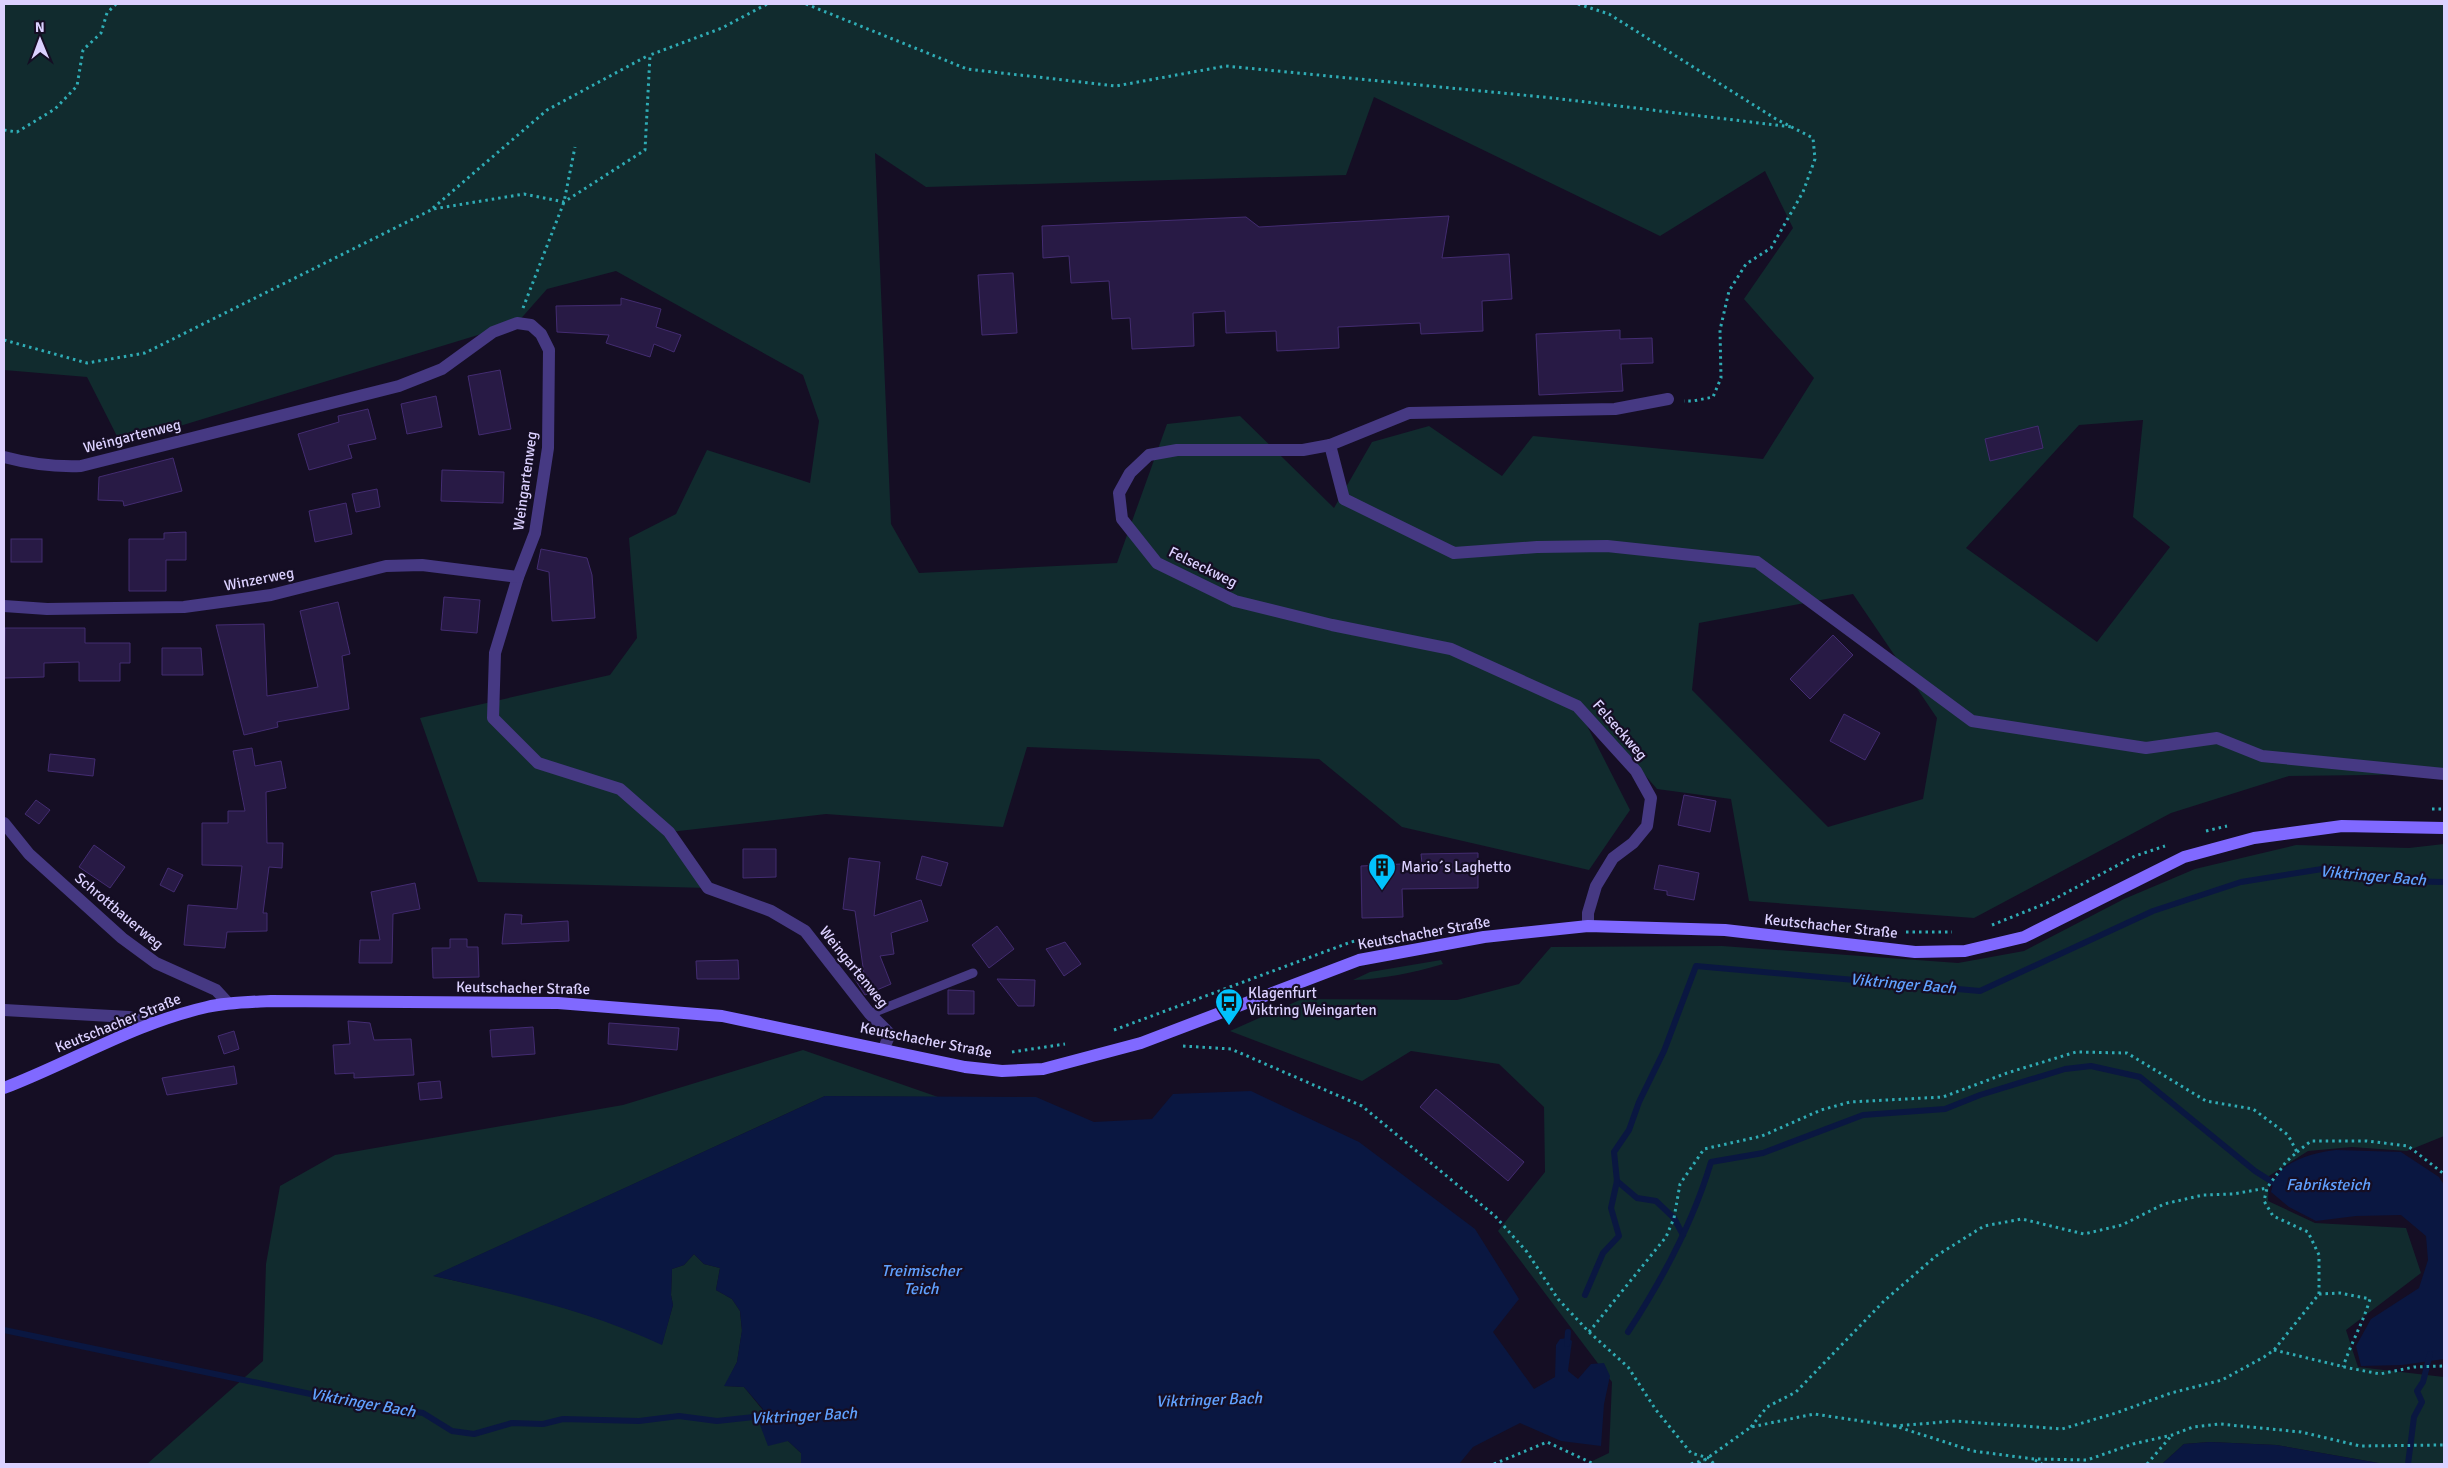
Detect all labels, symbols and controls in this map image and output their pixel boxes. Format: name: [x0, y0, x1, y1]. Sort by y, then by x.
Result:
north arrow: [15, 15, 65, 65]
text: N: [35, 19, 45, 36]
street label: Weingartenweg: [81, 415, 183, 457]
street label: Weingartenweg: [509, 430, 541, 532]
street label: Felseckweg: [1166, 543, 1240, 591]
street label: Winzerweg: [222, 563, 296, 595]
street label: Felseckweg: [1589, 696, 1651, 764]
building icon: Mario´s Laghetto: [1367, 852, 1397, 891]
place label: Mario´s Laghetto: [1401, 858, 1511, 876]
water label: Viktringer Bach: [2319, 861, 2428, 891]
street label: Schrottbauerweg: [71, 869, 167, 953]
street label: Keutschacher Straße: [1763, 910, 1899, 942]
street label: Keutschacher Straße: [1356, 912, 1492, 954]
street label: Weingartenweg: [816, 923, 892, 1012]
water label: Viktringer Bach: [1849, 969, 1958, 999]
street label: Keutschacher Straße: [456, 978, 590, 998]
place label: Klagenfurt Viktring Weingarten: [1248, 984, 1377, 1019]
bus stop icon: Klagenfurt Viktring Weingarten: [1214, 987, 1244, 1026]
street label: Keutschacher Straße: [52, 990, 184, 1056]
street label: Keutschacher Straße: [858, 1018, 994, 1062]
water label: Fabriksteich: [2286, 1175, 2371, 1195]
water label: Treimischer Teich: [881, 1261, 963, 1299]
water label: Viktringer Bach: [309, 1384, 418, 1422]
water label: Viktringer Bach: [1156, 1388, 1264, 1412]
water label: Viktringer Bach: [750, 1403, 859, 1429]

